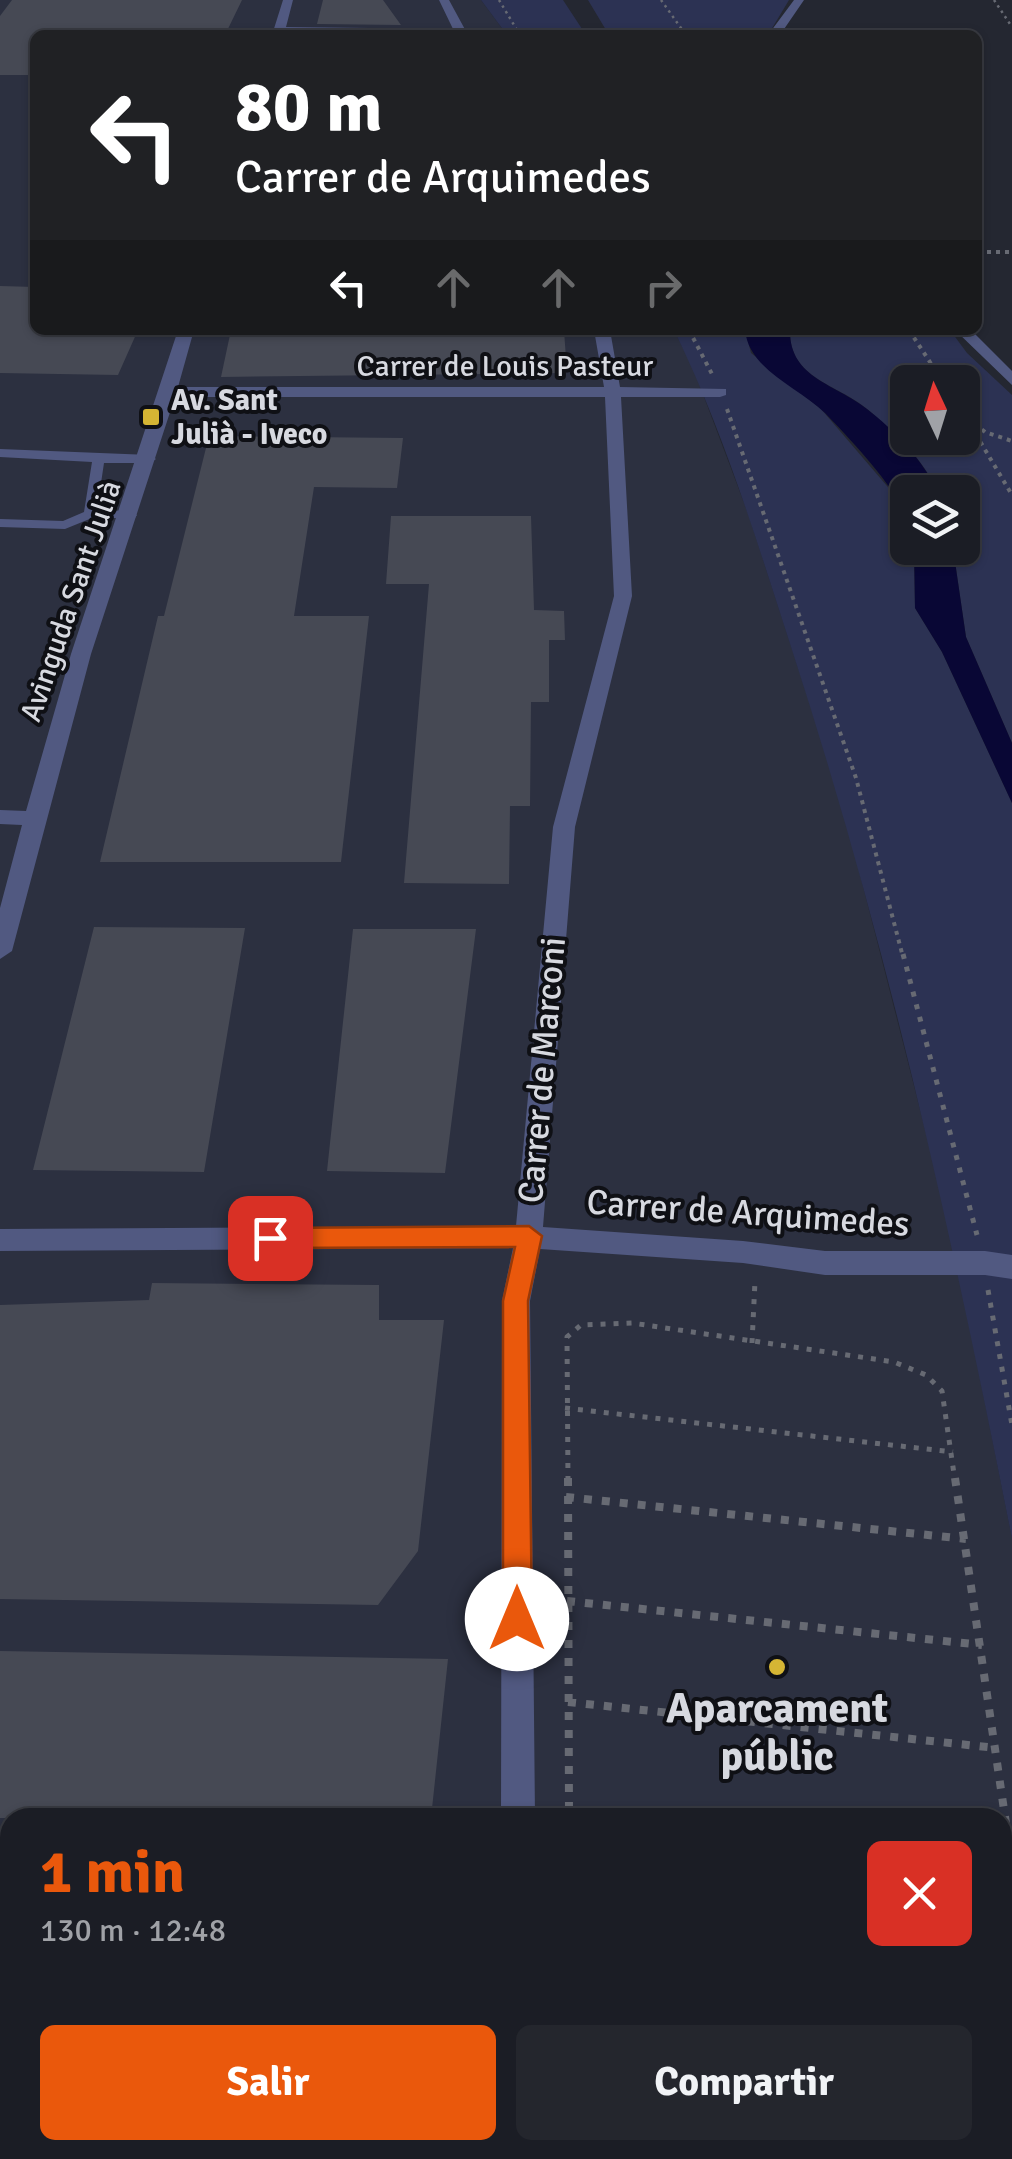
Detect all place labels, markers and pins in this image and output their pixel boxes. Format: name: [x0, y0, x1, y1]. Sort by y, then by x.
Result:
place label: Av. Sant Julià - Iveco: [171, 382, 328, 453]
marker: Av. Sant Julià - Iveco: [140, 406, 162, 428]
pin: [228, 1196, 313, 1281]
marker: Aparcament públic: [766, 1656, 788, 1678]
place label: Aparcament públic: [666, 1683, 888, 1782]

